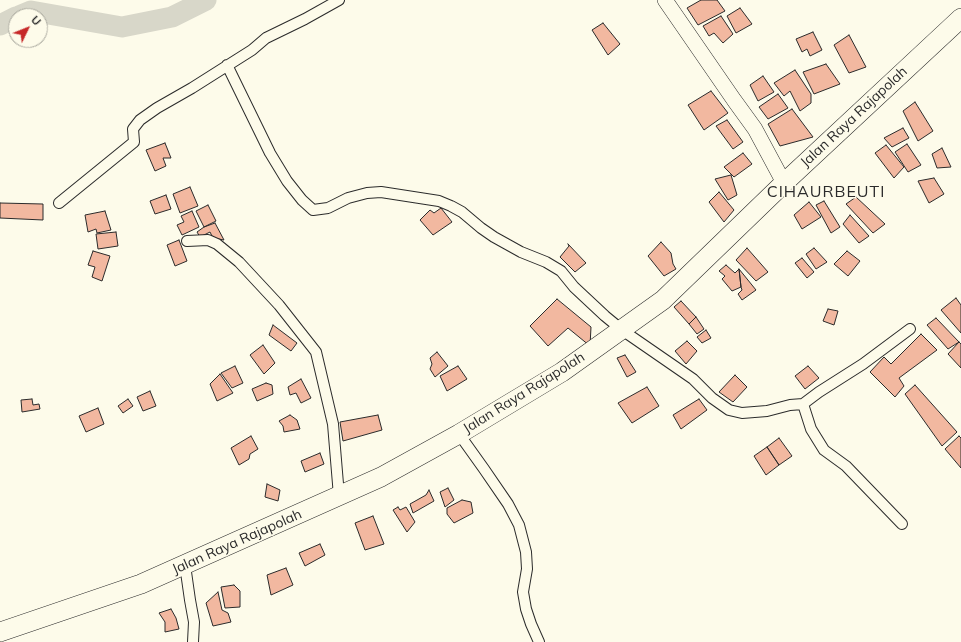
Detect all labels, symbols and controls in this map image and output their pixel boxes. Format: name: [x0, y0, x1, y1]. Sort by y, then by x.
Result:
north arrow: [8, 8, 48, 48]
text: U: [28, 13, 44, 28]
street label: Jalan Raya Rajapolah: [797, 63, 911, 171]
district label: CIHAURBEUTI: [767, 182, 885, 202]
street label: Jalan Raya Rajapolah: [460, 349, 588, 437]
street label: Jalan Raya Rajapolah: [170, 506, 304, 578]

